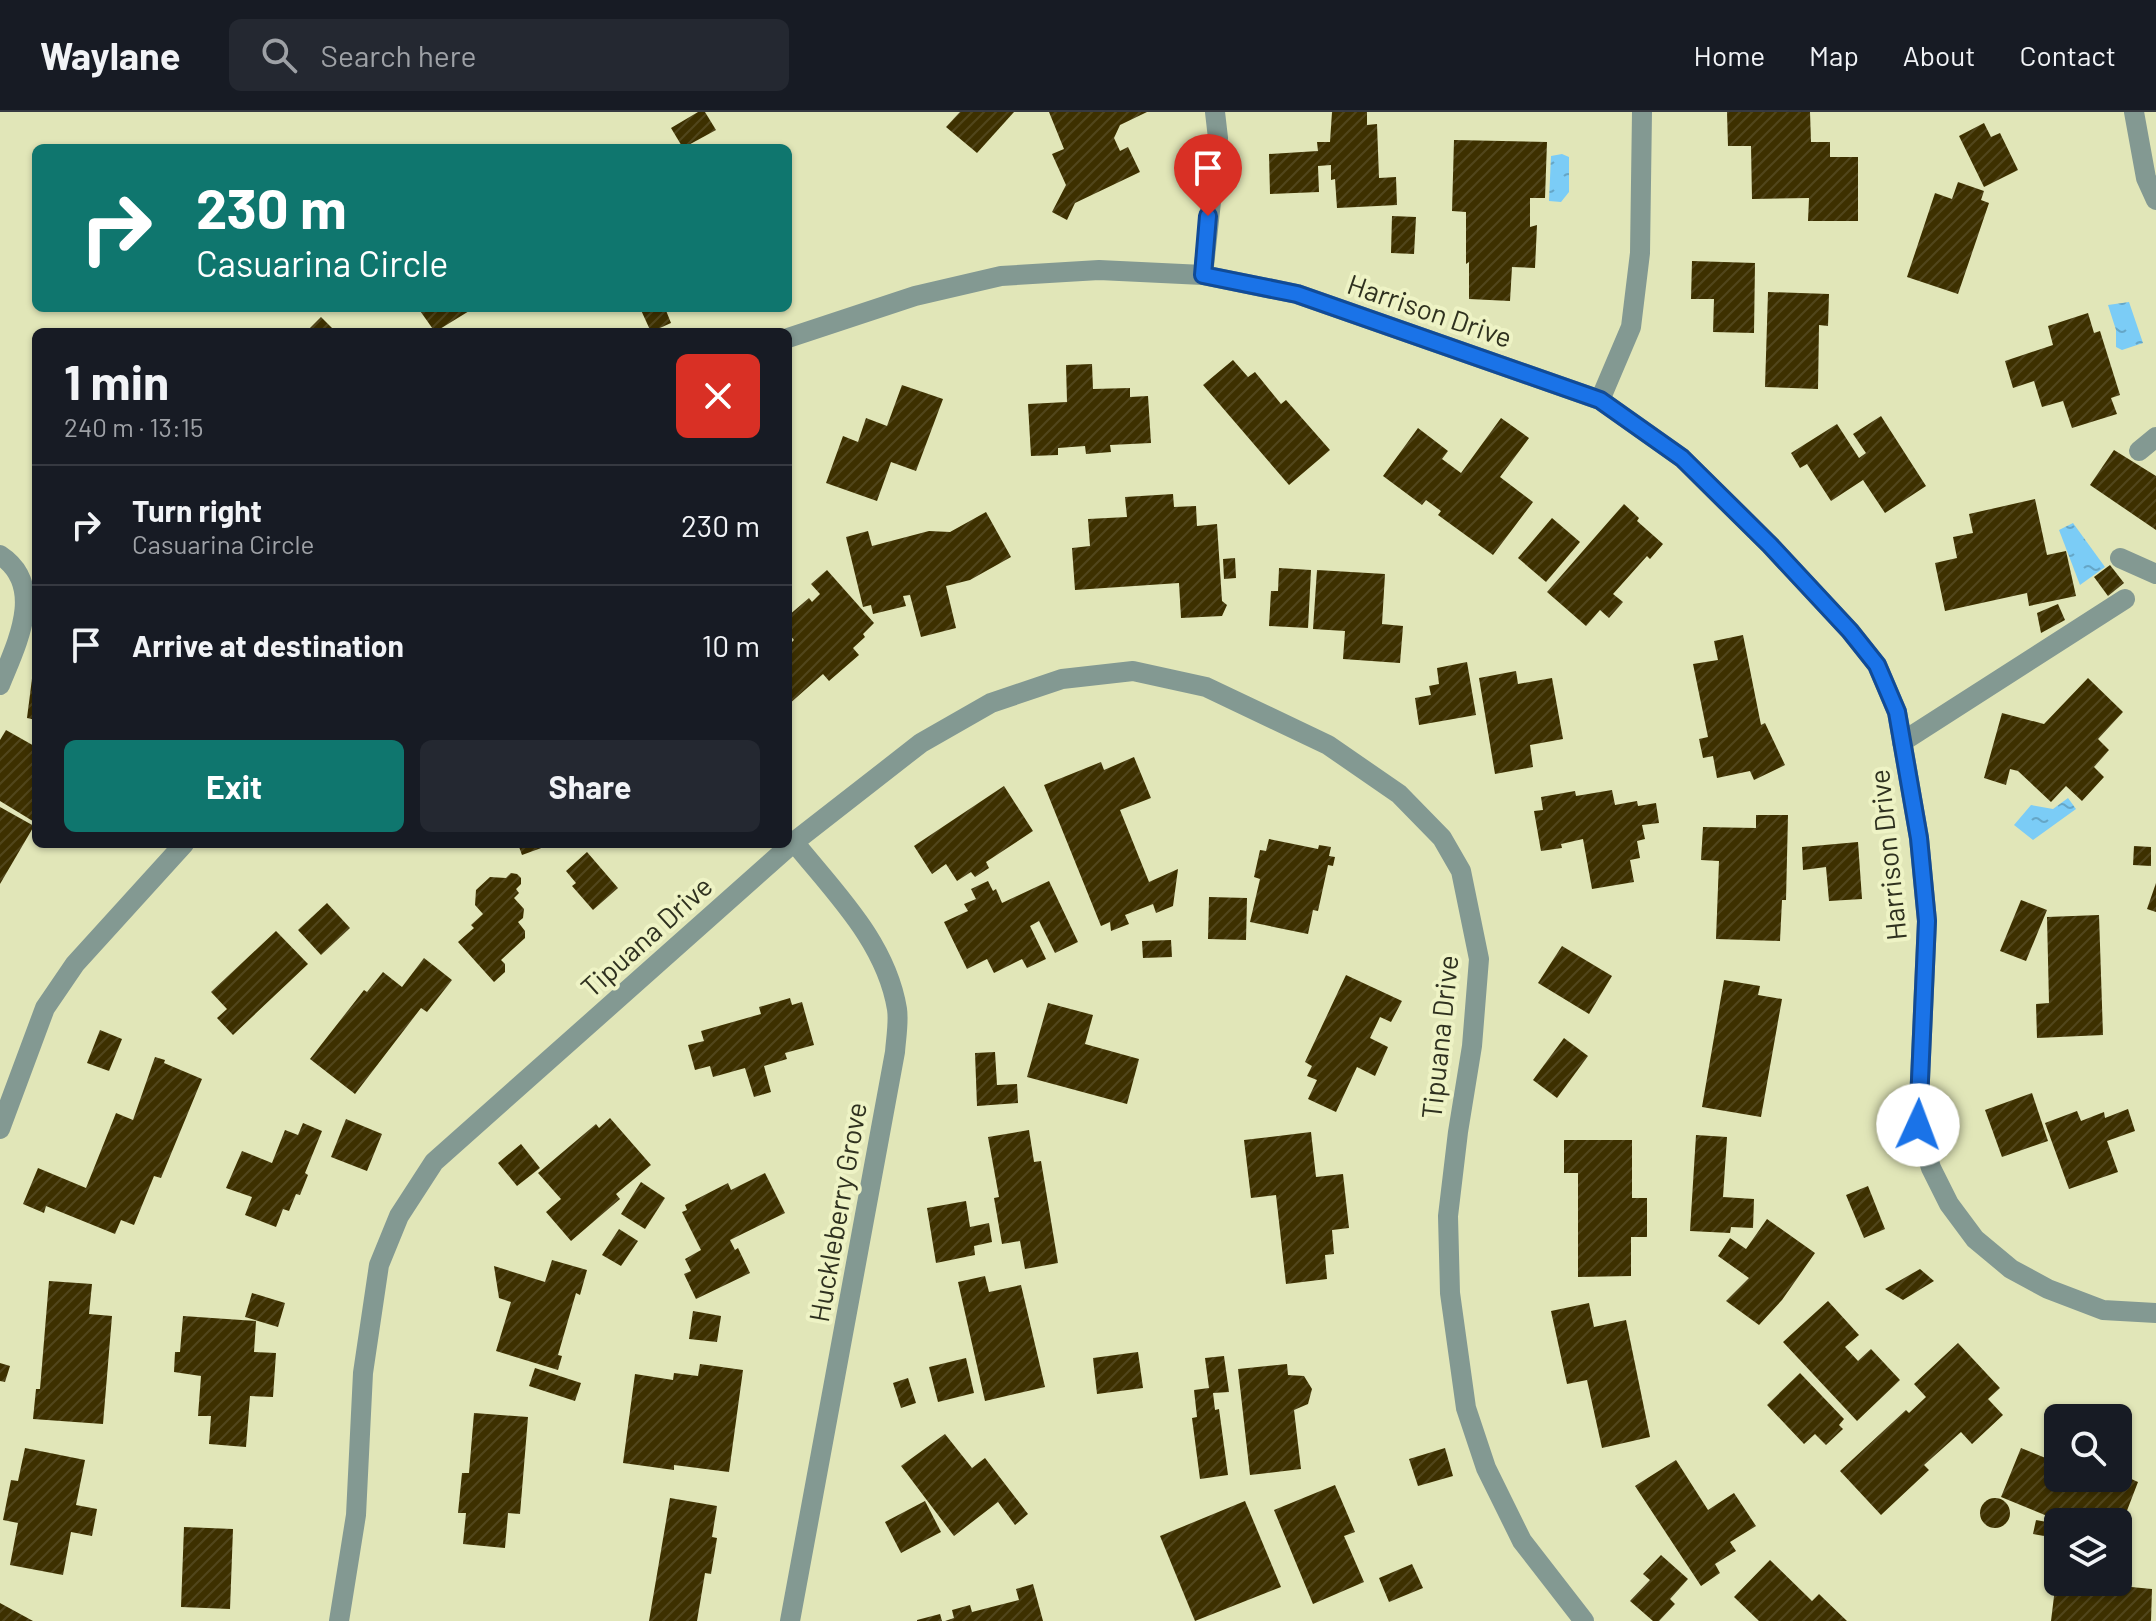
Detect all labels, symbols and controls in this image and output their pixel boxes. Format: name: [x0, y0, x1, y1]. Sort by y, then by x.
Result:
search box: [229, 19, 789, 91]
text: Waylane: [40, 32, 181, 78]
icon: search: [257, 33, 301, 77]
text: Search here: [321, 37, 476, 73]
text: Home: [1694, 38, 1765, 72]
text: Map: [1809, 38, 1859, 72]
text: About: [1903, 38, 1975, 72]
text: Contact: [2019, 38, 2116, 72]
pin: [1174, 134, 1242, 216]
icon: arrive: [1186, 146, 1230, 190]
text: 230 m: [196, 173, 347, 240]
icon: right: [64, 176, 168, 280]
text: Casuarina Circle: [196, 241, 448, 284]
street label: Harrison Drive: [1343, 266, 1517, 354]
text: 1 min: [64, 352, 169, 410]
button: close: [676, 354, 760, 438]
text: 240 m · 13:15: [64, 411, 203, 442]
text: Turn right: [132, 492, 262, 528]
icon: right: [64, 503, 108, 547]
text: 230 m: [681, 507, 760, 543]
text: Casuarina Circle: [132, 528, 314, 559]
icon: arrive: [64, 623, 108, 667]
text: Arrive at destination: [132, 627, 404, 663]
text: 10 m: [702, 627, 760, 663]
button: Exit: [64, 740, 404, 832]
button: Share: [420, 740, 760, 832]
street label: Harrison Drive: [1861, 768, 1913, 942]
street label: Tipuana Drive: [573, 868, 719, 1004]
street label: Tipuana Drive: [1413, 953, 1465, 1121]
position arrow: [1876, 1083, 1960, 1167]
street label: Huckleberry Grove: [801, 1099, 873, 1325]
map controls: [2044, 1404, 2132, 1596]
button: search: [2044, 1404, 2132, 1492]
button: layers: [2044, 1508, 2132, 1596]

